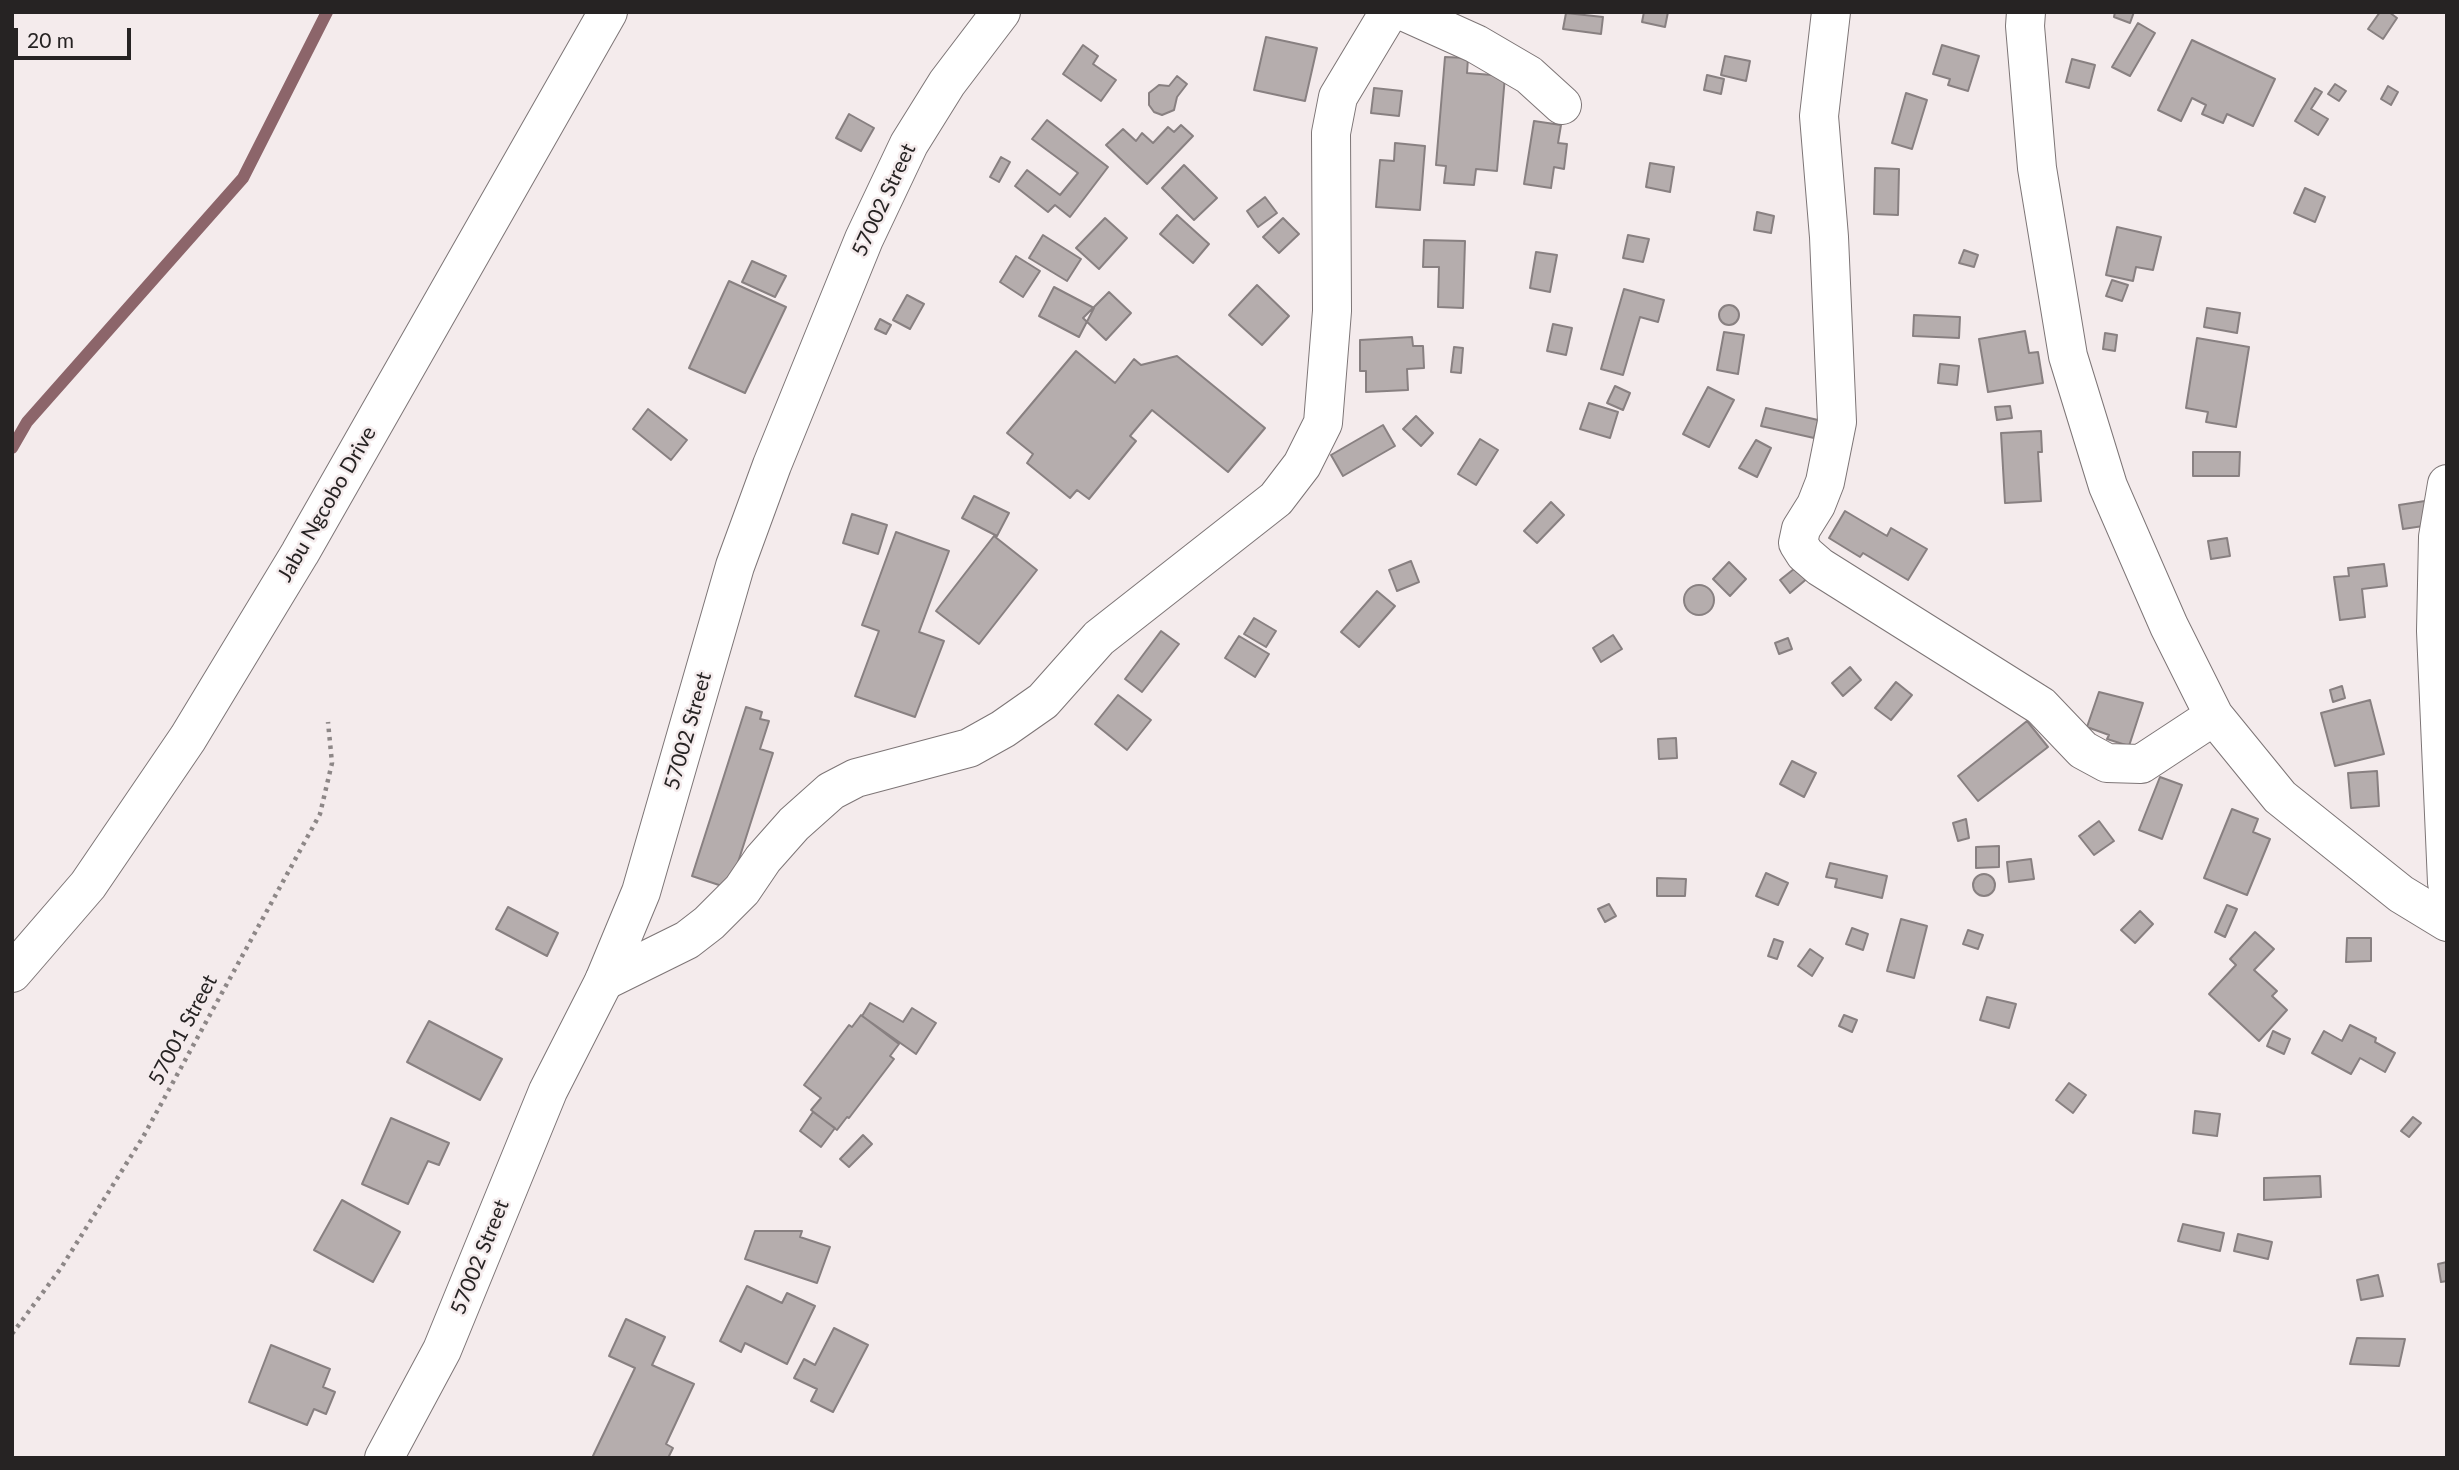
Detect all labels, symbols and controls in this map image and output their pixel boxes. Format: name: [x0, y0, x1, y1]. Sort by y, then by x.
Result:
scale bar: [18, 14, 135, 58]
text: 20 m: [27, 27, 74, 52]
street label: 57002 Street: [847, 140, 921, 260]
street label: Jabu Ngcobo Drive: [272, 422, 382, 586]
street label: 57002 Street: [659, 669, 717, 793]
street label: 57001 Street: [143, 970, 223, 1090]
street label: 57002 Street: [446, 1196, 514, 1318]

